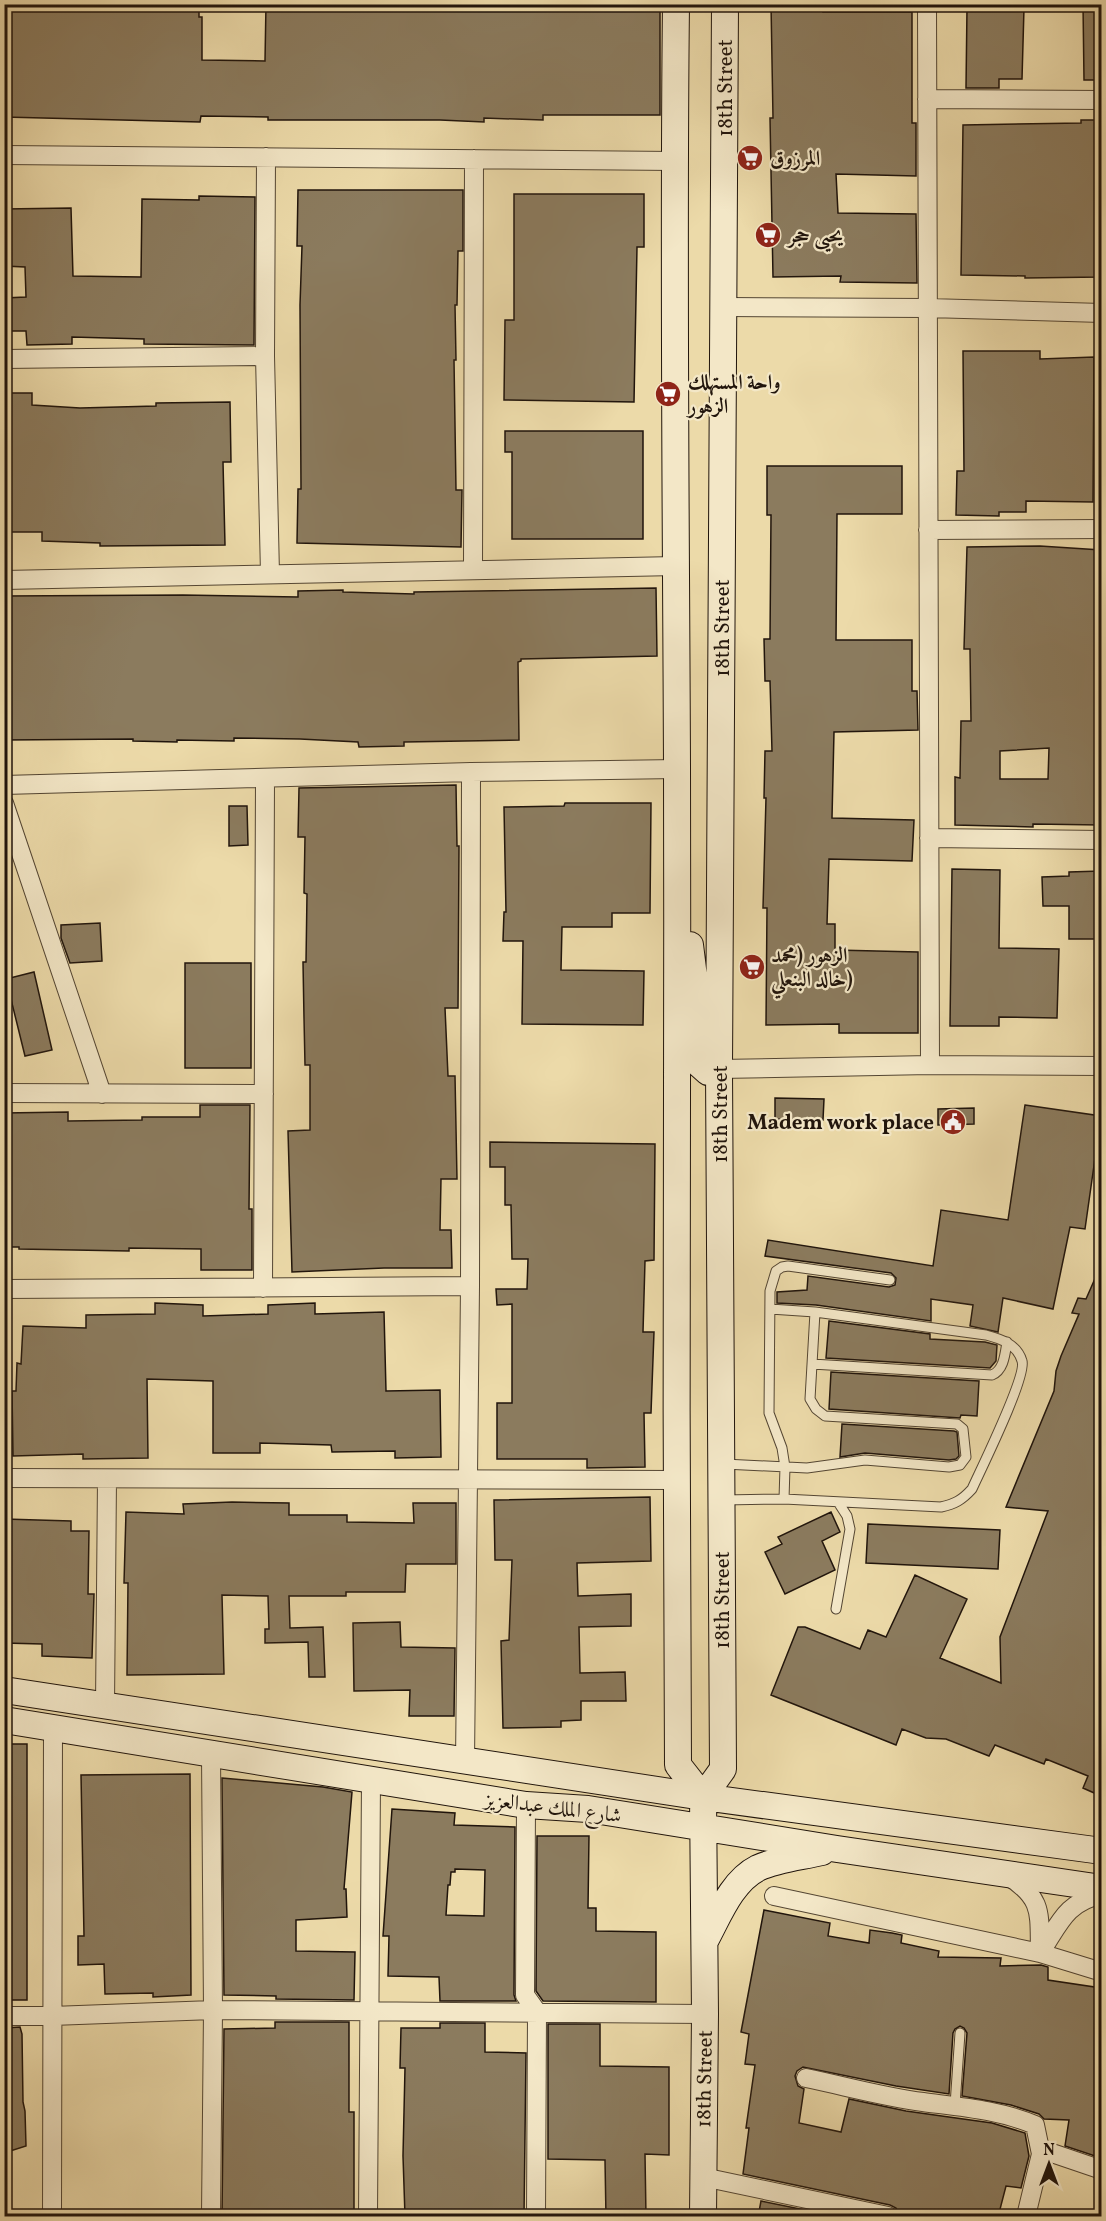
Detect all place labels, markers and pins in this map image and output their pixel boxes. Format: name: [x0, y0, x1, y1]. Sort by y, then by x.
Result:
supermarket icon: المرزوق: [735, 143, 765, 173]
place label: المرزوق: [770, 145, 820, 174]
supermarket icon: يحيى حجر: [753, 220, 783, 250]
place label: يحيى حجر: [786, 222, 844, 253]
place label: واحة المستهلك الزهور: [686, 369, 781, 422]
supermarket icon: واحة المستهلك الزهور: [653, 379, 683, 409]
place label: الزهور (محمد خالد البنعلي): [770, 942, 853, 999]
supermarket icon: الزهور (محمد خالد البنعلي): [737, 952, 767, 982]
public building icon: Madem work place: [938, 1107, 968, 1137]
place label: Madem work place: [747, 1109, 934, 1138]

